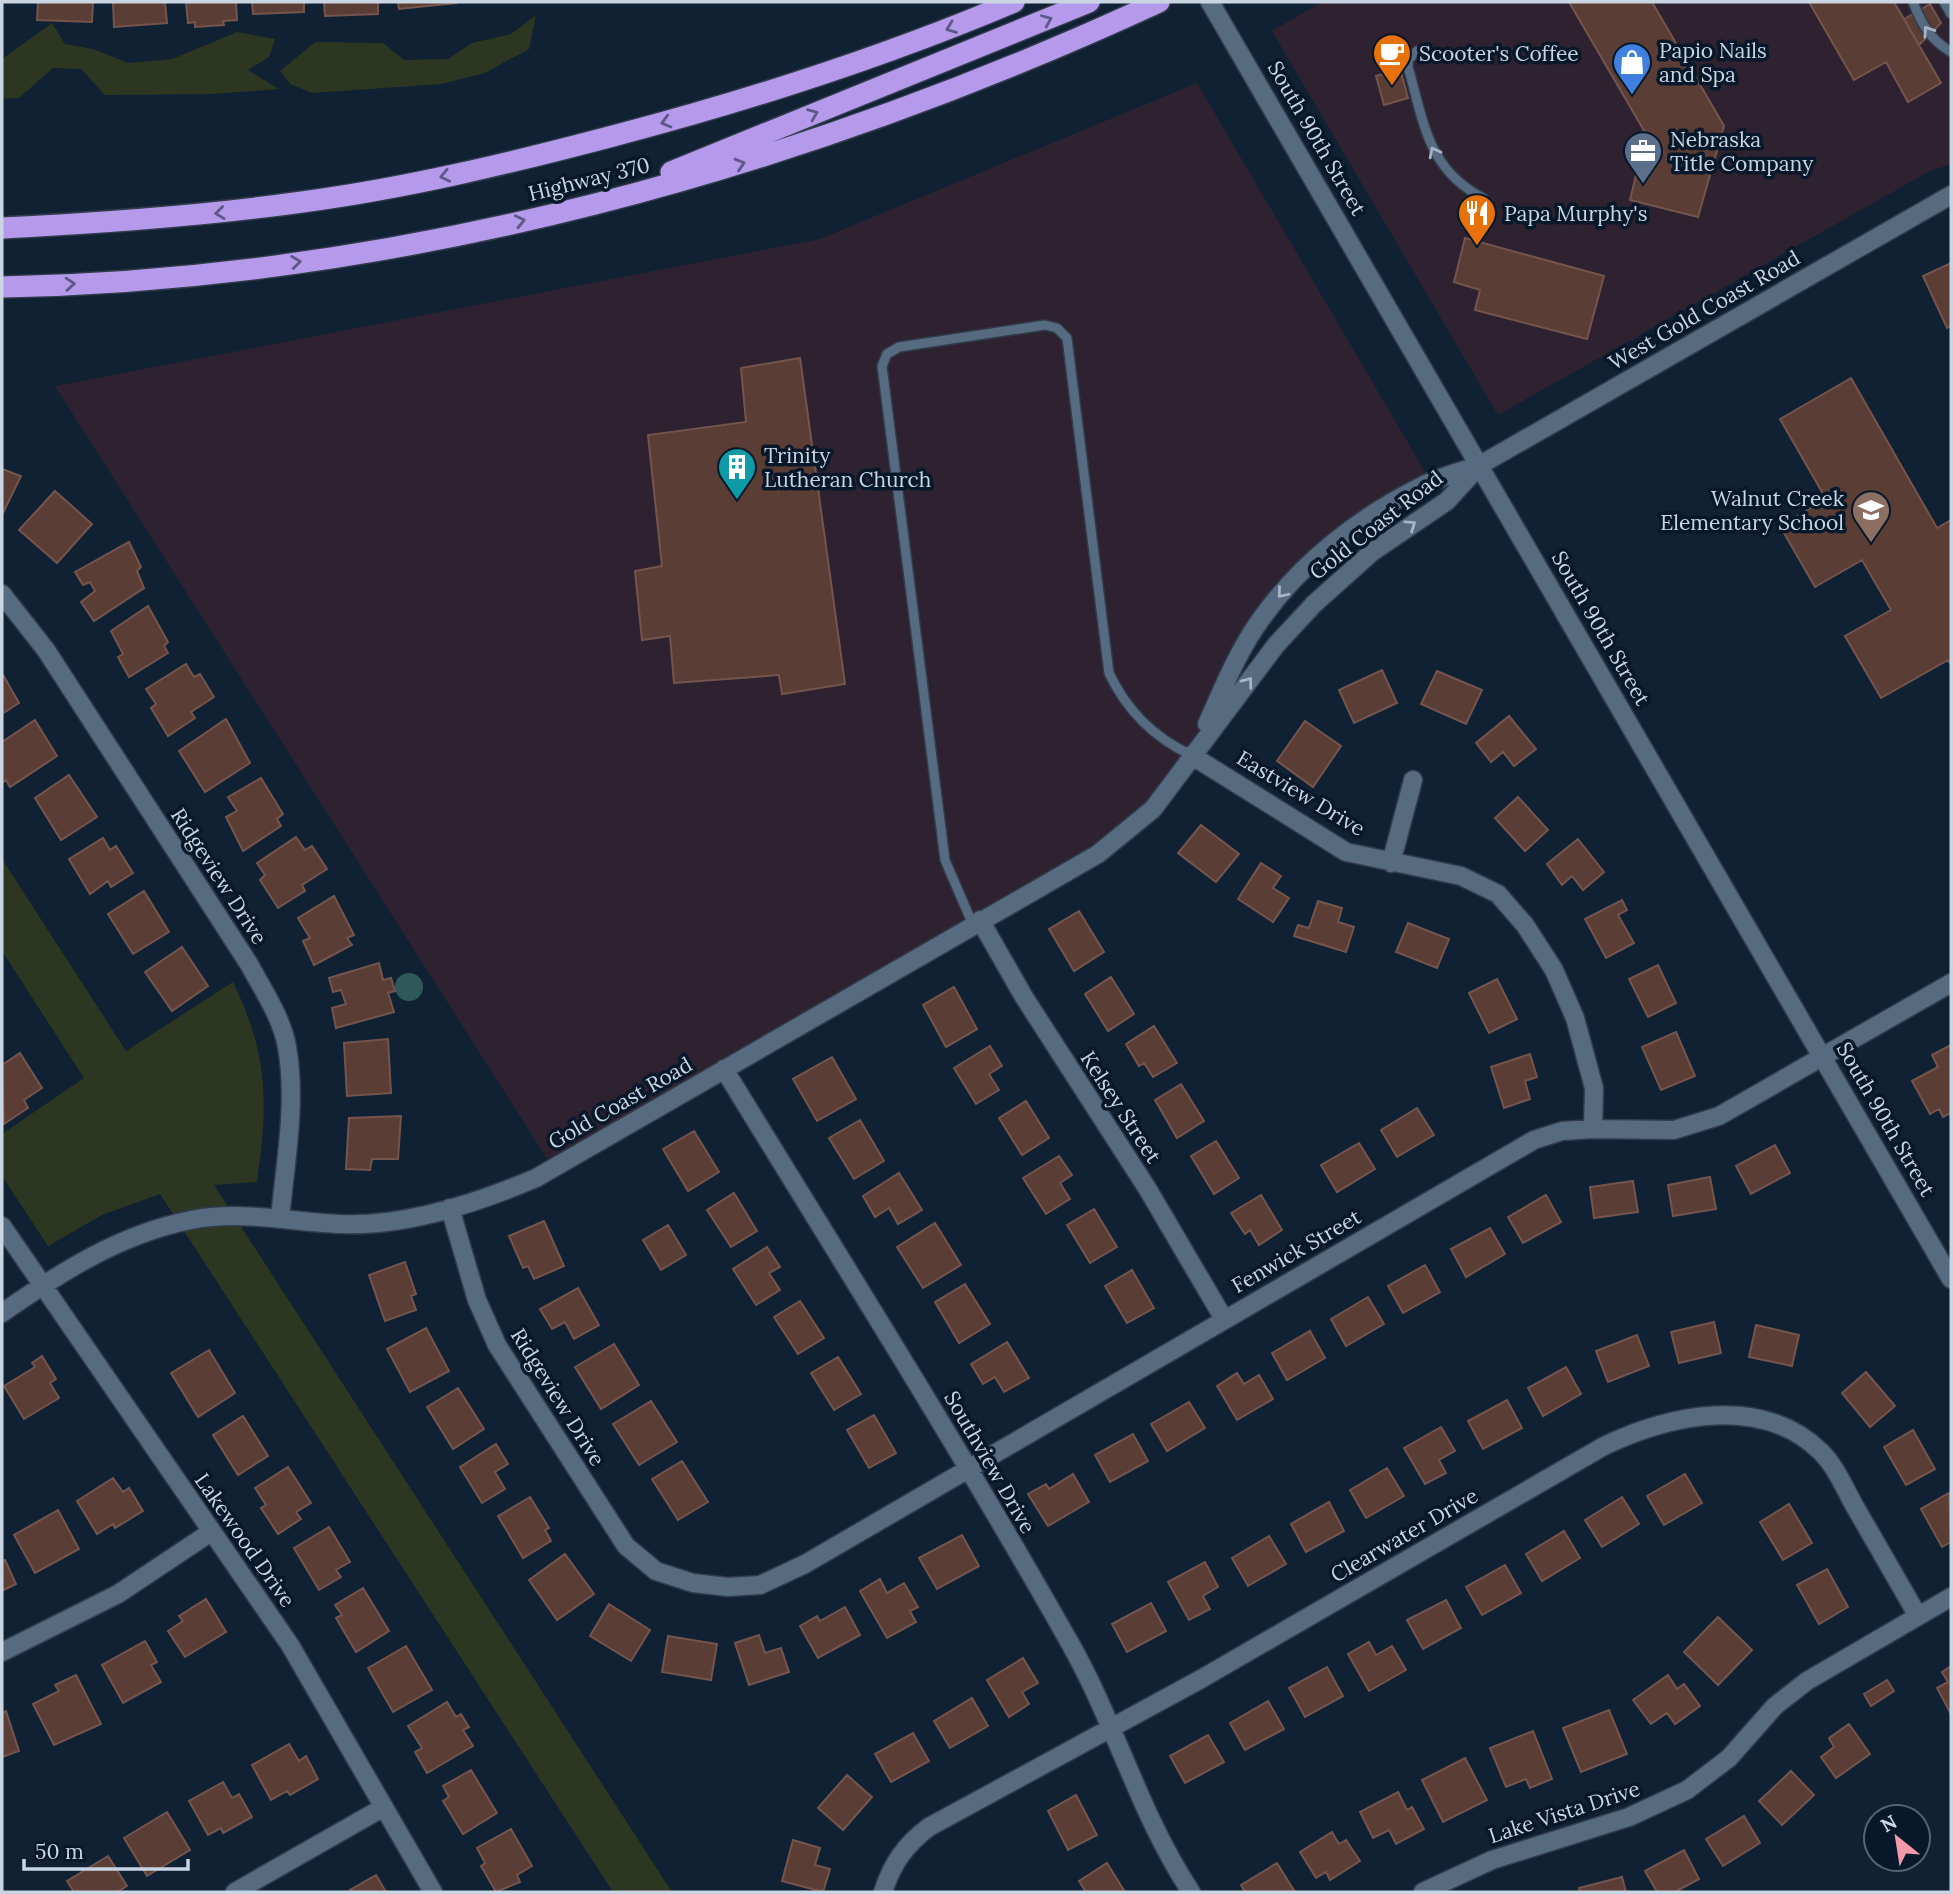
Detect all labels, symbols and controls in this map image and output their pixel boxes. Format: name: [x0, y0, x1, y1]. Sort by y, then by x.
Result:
one-way arrow: [1039, 14, 1052, 28]
one-way arrow: [946, 20, 958, 34]
one-way arrow: [1923, 26, 1936, 39]
cafe icon: Scooter's Coffee: [1371, 32, 1413, 87]
place label: Papio Nails and Spa: [1659, 37, 1767, 88]
place label: Scooter's Coffee: [1419, 40, 1579, 67]
shop icon: Papio Nails and Spa: [1611, 41, 1653, 96]
street label: South 90th Street: [1262, 56, 1373, 221]
one-way arrow: [806, 108, 818, 122]
one-way arrow: [660, 114, 672, 128]
place label: Nebraska Title Company: [1670, 126, 1813, 177]
office icon: Nebraska Title Company: [1622, 130, 1664, 185]
one-way arrow: [1429, 147, 1443, 159]
street label: Highway 370: [525, 151, 653, 207]
one-way arrow: [734, 158, 746, 173]
one-way arrow: [439, 167, 451, 182]
restaurant icon: Papa Murphy's: [1456, 192, 1498, 247]
place label: Papa Murphy's: [1504, 200, 1647, 227]
one-way arrow: [215, 205, 226, 220]
one-way arrow: [514, 215, 526, 229]
street label: West Gold Coast Road: [1603, 244, 1805, 376]
one-way arrow: [290, 255, 302, 270]
one-way arrow: [65, 277, 76, 292]
place label: Trinity Lutheran Church: [764, 442, 931, 493]
building icon: Trinity Lutheran Church: [716, 446, 758, 501]
street label: Gold Coast Road: [1304, 465, 1448, 585]
place label: Walnut Creek Elementary School: [1660, 485, 1845, 536]
school or university icon: Walnut Creek Elementary School: [1850, 489, 1892, 544]
one-way arrow: [1403, 521, 1416, 533]
street label: South 90th Street: [1546, 546, 1657, 711]
one-way arrow: [1278, 585, 1290, 598]
one-way arrow: [1239, 677, 1252, 689]
street label: Eastview Drive: [1232, 744, 1370, 842]
street label: Ridgeview Drive: [165, 803, 273, 949]
street label: South 90th Street: [1831, 1037, 1942, 1202]
street label: Kelsey Street: [1075, 1046, 1168, 1169]
street label: Gold Coast Road: [543, 1051, 697, 1155]
street label: Fenwick Street: [1226, 1203, 1366, 1299]
street label: Ridgeview Drive: [505, 1323, 611, 1471]
street label: Southview Drive: [938, 1386, 1042, 1538]
street label: Lakewood Drive: [189, 1468, 301, 1612]
street label: Clearwater Drive: [1325, 1482, 1483, 1588]
street label: Lake Vista Drive: [1485, 1775, 1643, 1849]
north arrow: [1862, 1803, 1932, 1873]
text: N: [1876, 1809, 1901, 1837]
scale bar: [24, 1828, 189, 1872]
text: 50 m: [35, 1838, 84, 1865]

